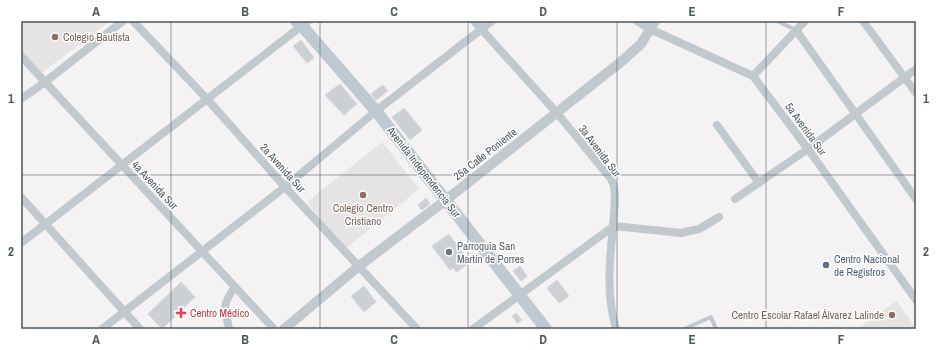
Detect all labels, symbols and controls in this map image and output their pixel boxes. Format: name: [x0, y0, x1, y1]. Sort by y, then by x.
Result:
text: A: [92, 3, 100, 20]
text: B: [241, 3, 249, 20]
text: C: [390, 3, 398, 20]
text: D: [539, 3, 547, 20]
text: E: [688, 3, 696, 20]
text: F: [838, 3, 845, 20]
place label: Colegio Bautista: [63, 30, 130, 44]
marker: Colegio Bautista: [50, 32, 60, 42]
text: 1: [8, 90, 14, 107]
text: 1: [923, 90, 929, 107]
street label: 5a Avenida Sur: [782, 100, 830, 158]
street label: 3a Avenida Sur: [576, 122, 624, 180]
street label: Avenida Independencia Sur: [383, 123, 464, 220]
street label: 25a Calle Poniente: [450, 125, 520, 183]
street label: 2a Avenida Sur: [257, 140, 309, 196]
street label: 4a Avenida Sur: [129, 158, 181, 212]
marker: Colegio Centro Cristiano: [358, 190, 368, 200]
place label: Colegio Centro Cristiano: [333, 201, 393, 228]
place label: Parroquia San Martín de Porres: [457, 239, 525, 266]
text: 2: [8, 243, 14, 260]
text: 2: [923, 243, 929, 260]
marker: Parroquia San Martín de Porres: [444, 247, 454, 257]
place label: Centro Nacional de Registros: [834, 252, 899, 279]
marker: Centro Nacional de Registros: [821, 260, 831, 270]
place label: Centro Médico: [190, 306, 249, 320]
marker: Centro Médico: [175, 307, 187, 319]
place label: Centro Escolar Rafael Álvarez Lalinde: [732, 308, 884, 322]
marker: Centro Escolar Rafael Álvarez Lalinde: [887, 310, 897, 320]
text: A: [92, 331, 100, 348]
text: B: [241, 331, 249, 348]
text: C: [390, 331, 398, 348]
text: D: [539, 331, 547, 348]
text: E: [688, 331, 696, 348]
text: F: [838, 331, 845, 348]

